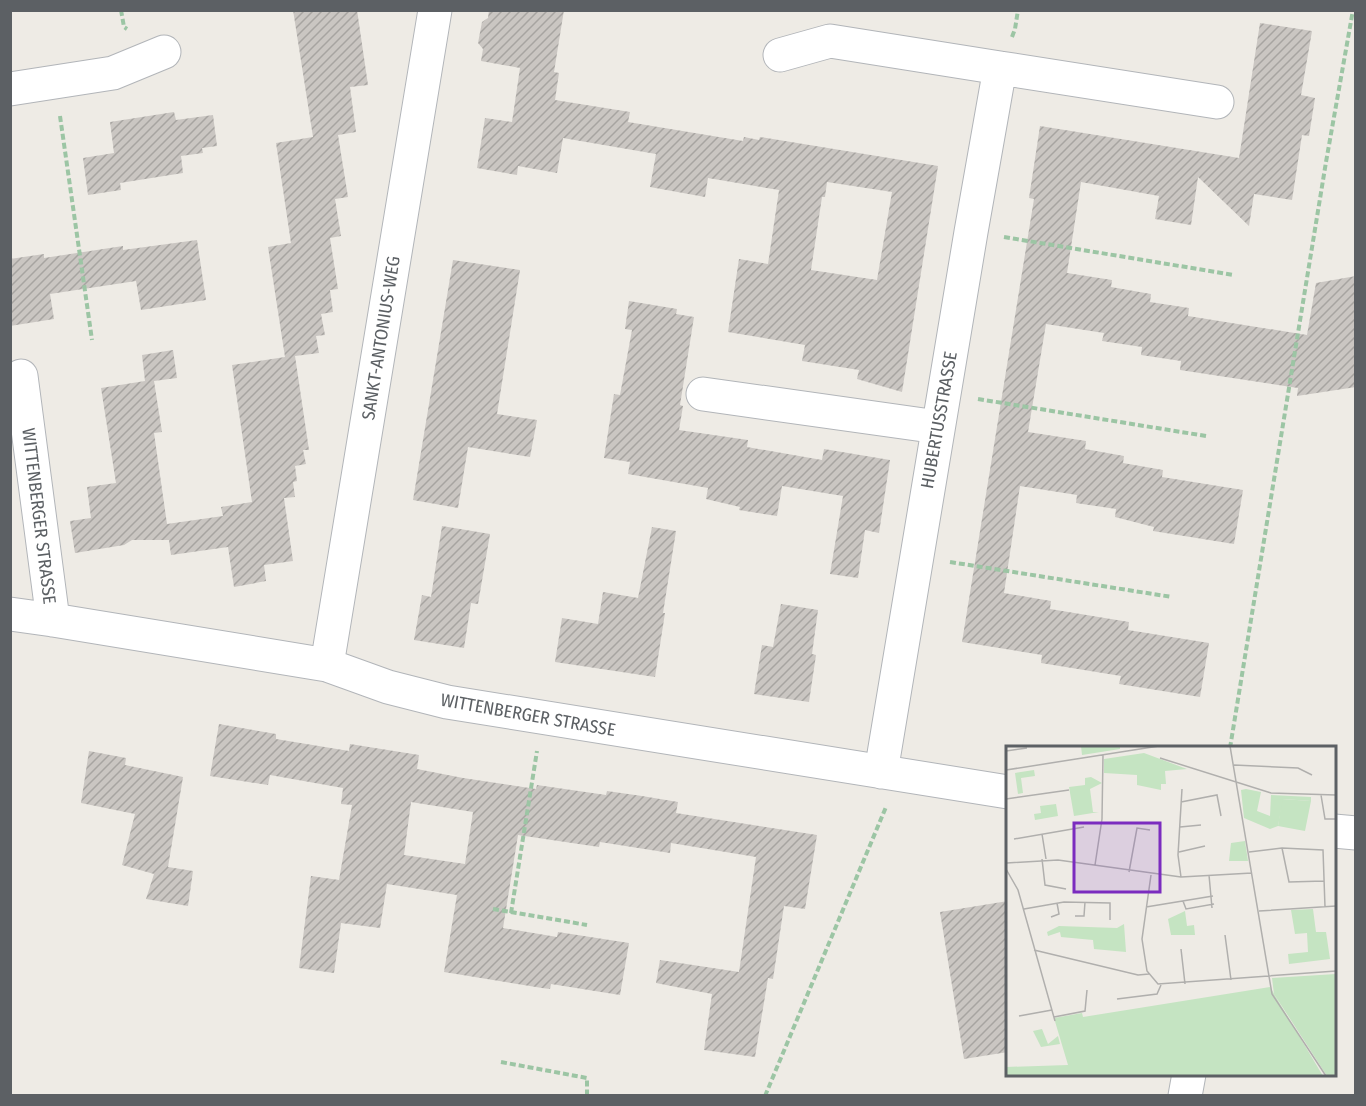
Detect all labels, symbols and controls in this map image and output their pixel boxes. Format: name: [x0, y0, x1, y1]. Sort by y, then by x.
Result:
street label: SANKT-ANTONIUS-WEG: [357, 254, 405, 422]
street label: HUBERTUSSTRASSE: [916, 350, 962, 490]
street label: WITTENBERGER STRASSE: [17, 427, 61, 605]
street label: WITTENBERGER STRASSE: [439, 689, 617, 741]
inset map: [1006, 746, 1336, 1076]

